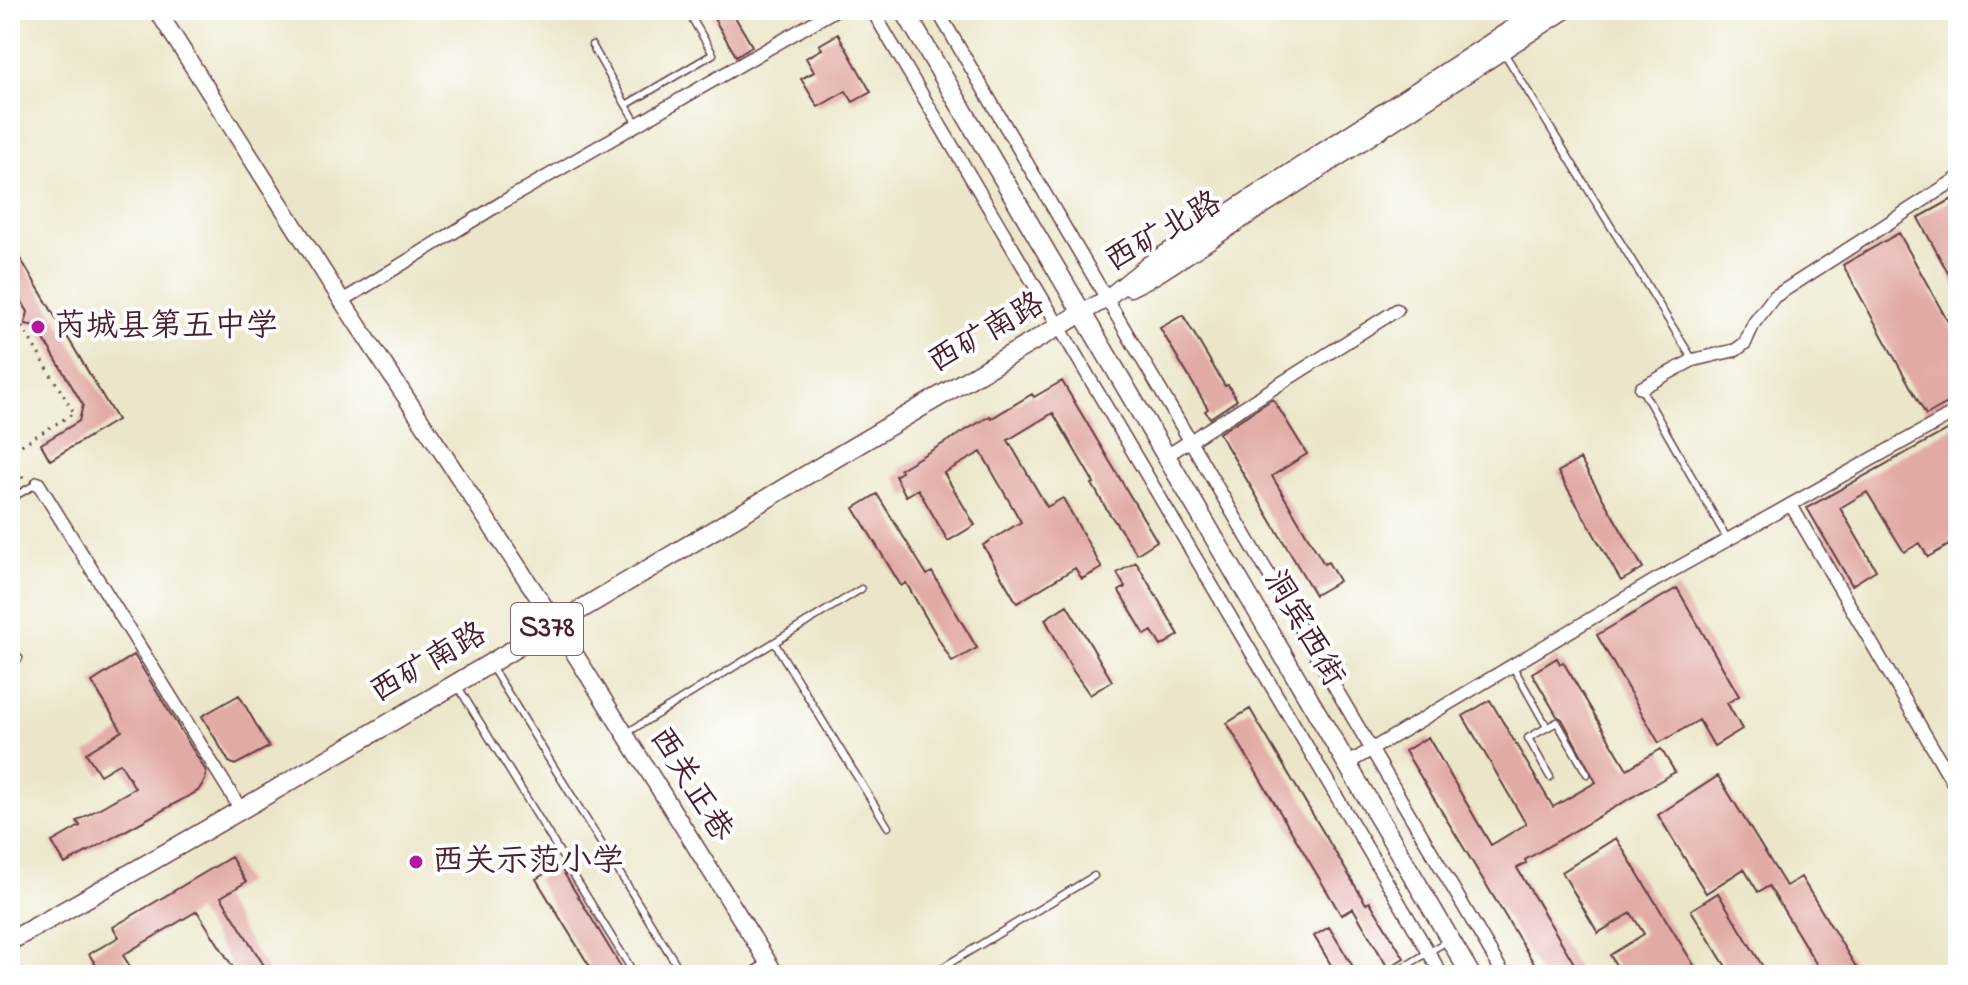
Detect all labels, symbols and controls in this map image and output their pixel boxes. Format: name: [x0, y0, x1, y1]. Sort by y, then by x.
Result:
street label: 西矿北路: [1097, 181, 1231, 285]
street label: 西矿南路: [920, 282, 1054, 386]
place label: 芮城县第五中学: [54, 304, 278, 351]
marker: 芮城县第五中学: [29, 318, 47, 336]
street label: 洞宾西街: [1251, 562, 1355, 696]
road number: S378: [511, 603, 583, 655]
street label: 西矿南路: [362, 612, 496, 716]
street label: 西关正巷: [636, 718, 744, 852]
place label: 西关示范小学: [432, 839, 624, 886]
marker: 西关示范小学: [407, 853, 425, 871]

